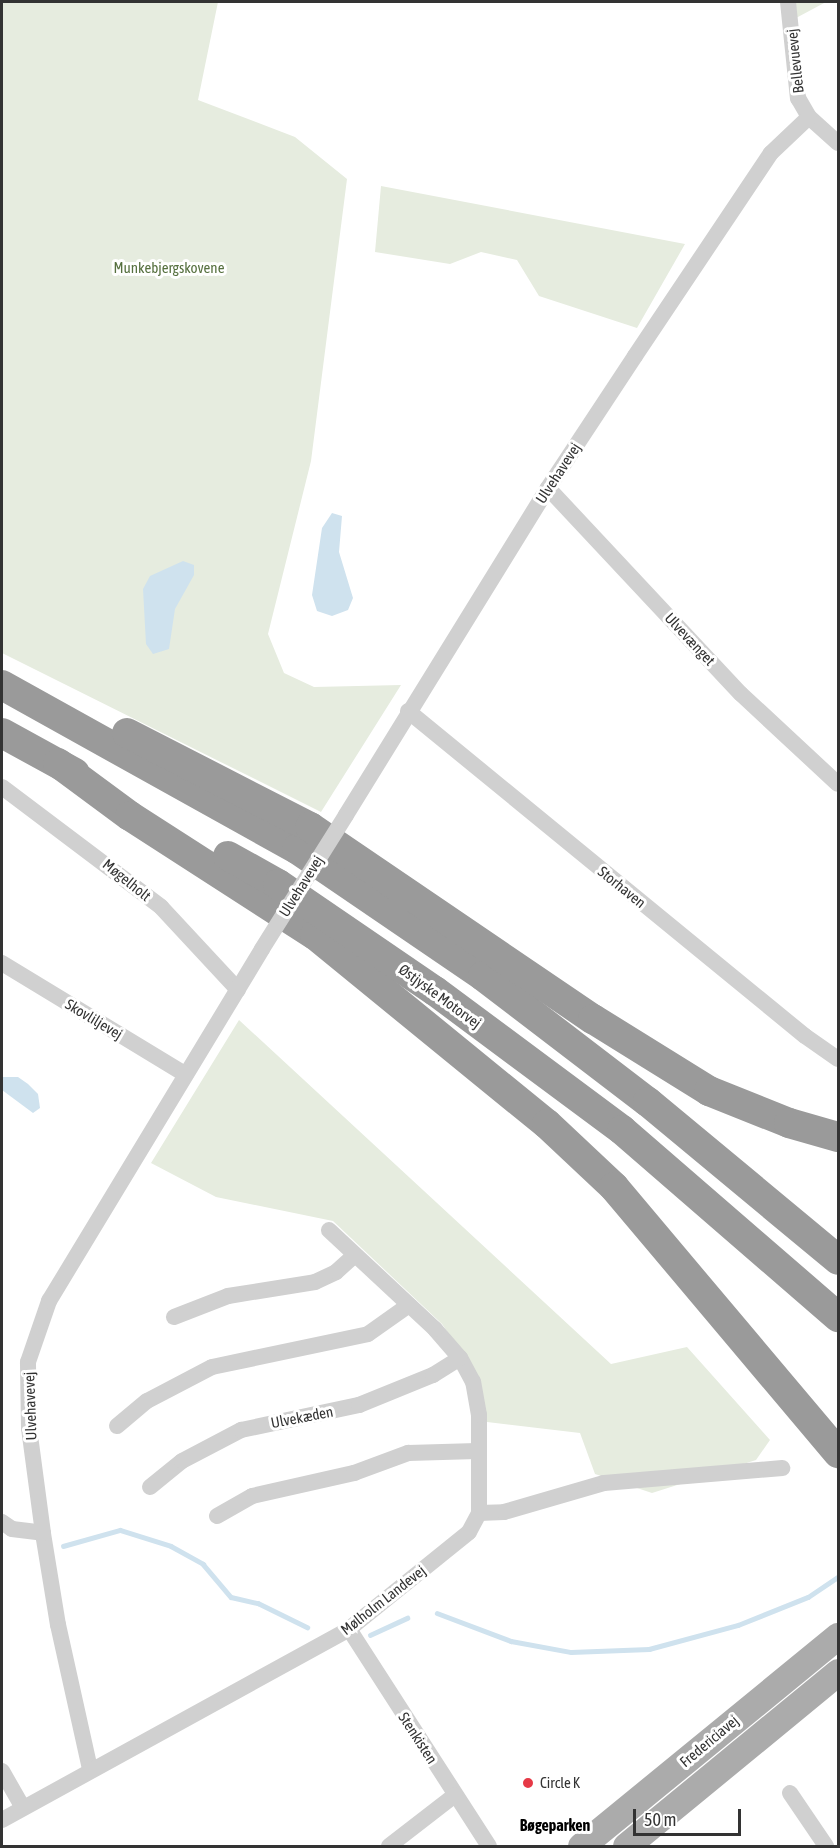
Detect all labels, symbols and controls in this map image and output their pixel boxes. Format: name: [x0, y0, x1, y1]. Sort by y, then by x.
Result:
street label: Bellevuevej: [783, 28, 807, 94]
park label: Munkebjergskovene: [114, 259, 224, 277]
street label: Ulvehavevej: [532, 439, 584, 507]
street label: Ulvevænget: [661, 609, 719, 669]
street label: Ulvehavevej: [275, 852, 327, 920]
street label: Møgelholt: [99, 855, 155, 905]
street label: Storhaven: [594, 862, 650, 912]
street label: Østjyske Motorvej: [395, 960, 485, 1032]
street label: Skovliljevej: [62, 995, 126, 1043]
street label: Ulvehavevej: [20, 1371, 40, 1441]
street label: Ulvekæden: [269, 1402, 335, 1432]
street label: Mølholm Landevej: [337, 1561, 429, 1639]
street label: Stenkisten: [395, 1709, 441, 1767]
street label: Fredericiavej: [676, 1711, 742, 1771]
place label: Circle K: [540, 1774, 580, 1792]
marker: Circle K: [521, 1776, 535, 1790]
scale bar: [636, 1797, 744, 1835]
text: 50 m: [644, 1809, 676, 1830]
district label: Bøgeparken: [520, 1815, 590, 1835]

